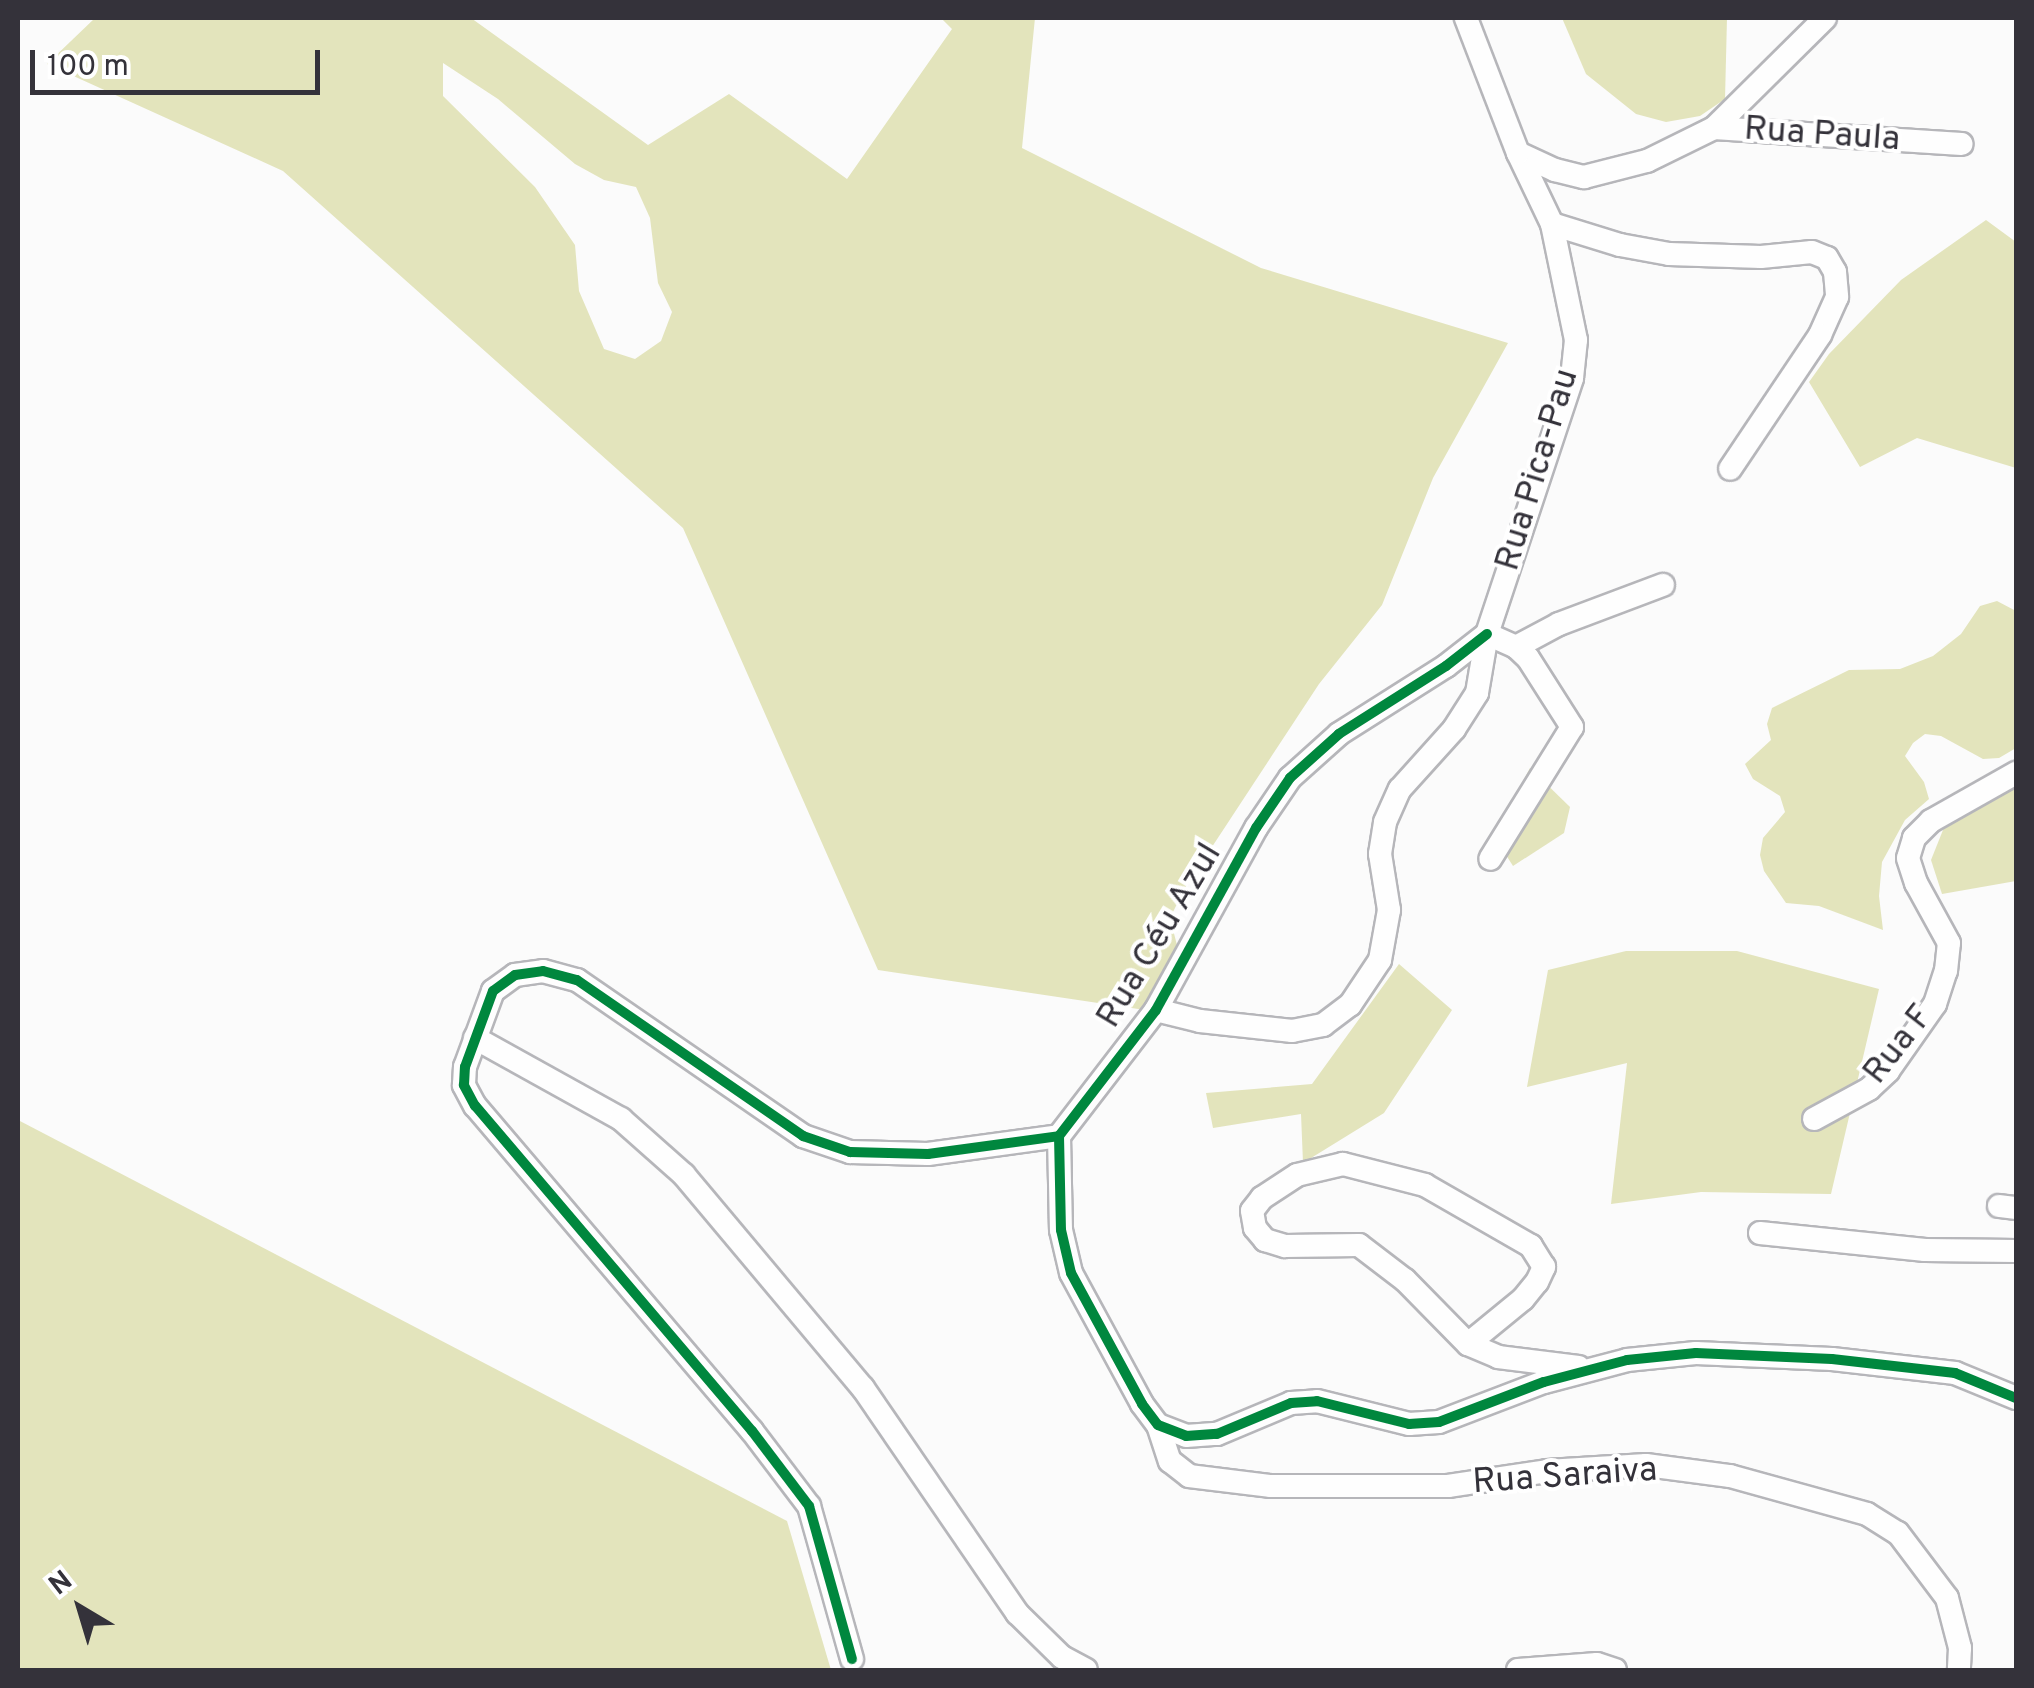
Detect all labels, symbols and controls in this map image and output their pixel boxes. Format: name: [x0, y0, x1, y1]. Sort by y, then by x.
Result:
scale bar: [35, 30, 325, 92]
text: 100 m: [47, 49, 129, 86]
street label: Rua Paula: [1743, 109, 1901, 161]
street label: Rua Pica-Pau: [1487, 364, 1589, 576]
street label: Rua Céu Azul: [1088, 836, 1232, 1036]
street label: Rua F: [1855, 997, 1943, 1093]
street label: Rua Saraiva: [1471, 1450, 1659, 1504]
north arrow: [30, 1558, 130, 1658]
text: N: [43, 1564, 81, 1605]

